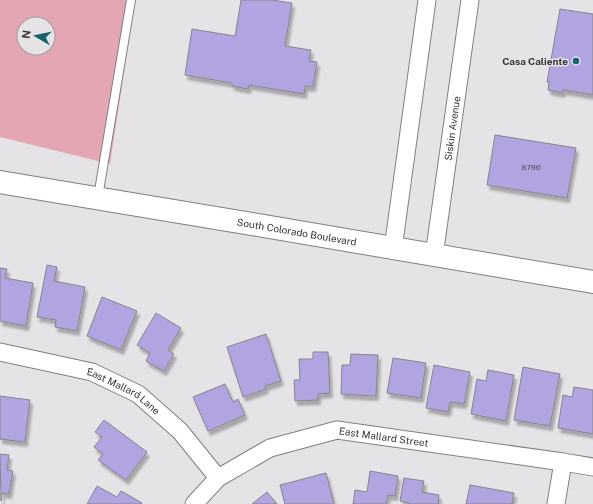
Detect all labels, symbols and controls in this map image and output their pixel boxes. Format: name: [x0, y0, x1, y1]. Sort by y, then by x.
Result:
north arrow: [16, 16, 56, 56]
text: N: [20, 29, 33, 40]
place label: Casa Caliente: [502, 55, 568, 67]
marker: Casa Caliente: [571, 56, 581, 66]
street label: Siskin Avenue: [441, 95, 462, 161]
house number: 8796: [521, 162, 541, 172]
street label: South Colorado Boulevard: [236, 216, 358, 248]
street label: East Mallard Lane: [86, 365, 163, 417]
street label: East Mallard Street: [338, 424, 429, 449]

